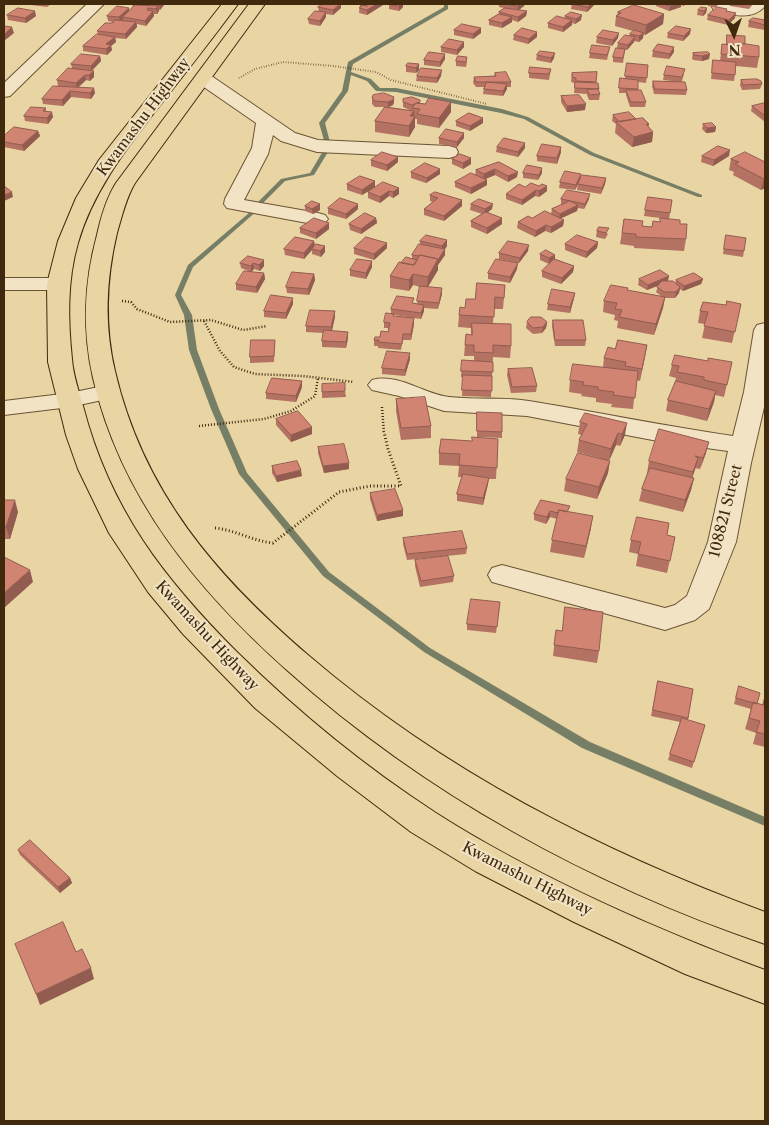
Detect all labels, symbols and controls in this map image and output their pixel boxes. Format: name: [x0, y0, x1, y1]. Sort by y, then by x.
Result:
north arrow: [709, 10, 759, 60]
text: N: [728, 41, 741, 59]
street label: Kwamashu Highway: [94, 54, 194, 180]
street label: 108821 Street: [706, 463, 746, 559]
street label: Kwamashu Highway: [152, 577, 262, 695]
street label: Kwamashu Highway: [459, 838, 595, 920]

